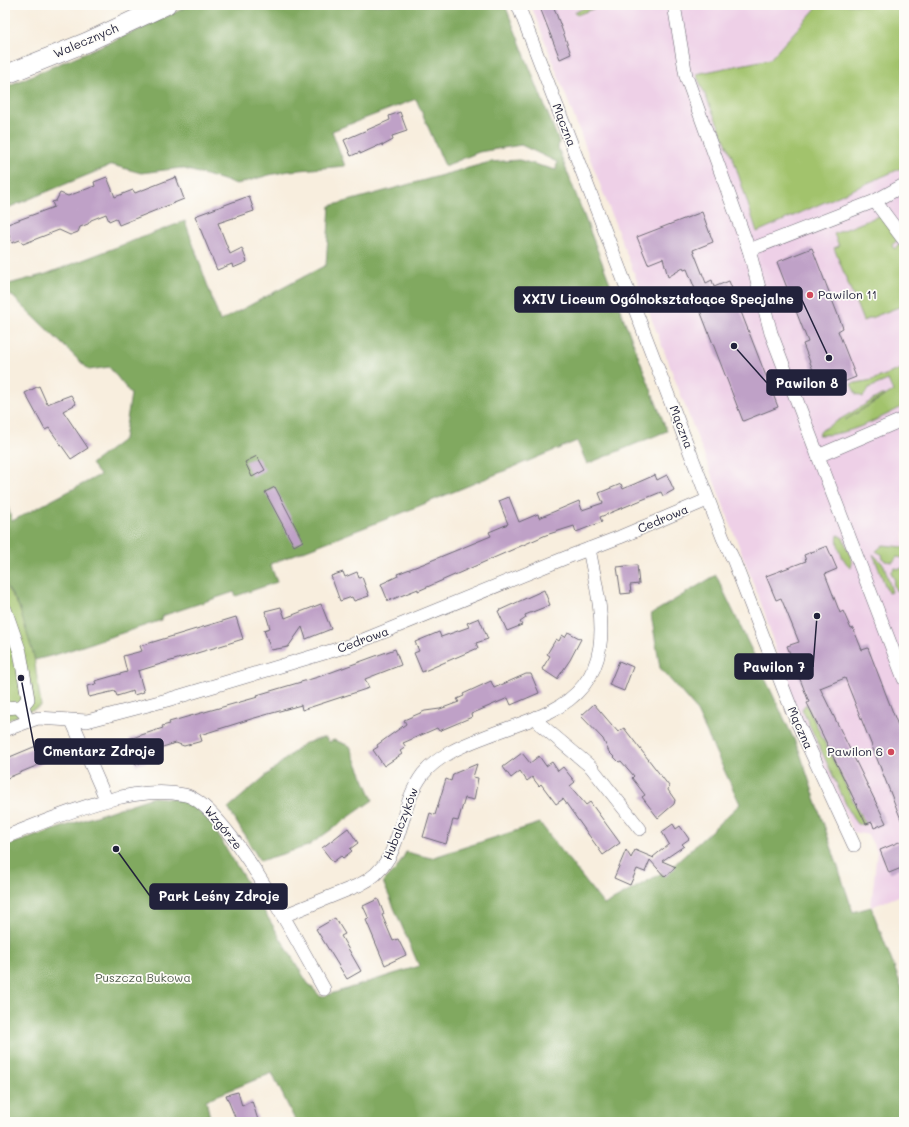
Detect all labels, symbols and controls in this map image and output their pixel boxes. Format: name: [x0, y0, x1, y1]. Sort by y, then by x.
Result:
street label: Walecznych: [51, 19, 121, 61]
street label: Mączna: [549, 101, 580, 148]
place label: Pawilon 11: [818, 286, 877, 302]
callout: XXIV Liceum Ogólnokształcące Specjalne: [515, 287, 802, 312]
text: XXIV Liceum Ogólnokształcące Specjalne: [522, 290, 794, 307]
marker: Pawilon 11: [805, 290, 815, 300]
callout: Pawilon 8: [767, 370, 846, 395]
text: Pawilon 8: [776, 374, 838, 391]
street label: Mączna: [666, 403, 697, 450]
street label: Cedrowa: [635, 500, 690, 536]
street label: Cedrowa: [335, 622, 391, 656]
callout: Pawilon 7: [735, 654, 813, 679]
text: Pawilon 7: [743, 658, 805, 675]
street label: Mączna: [784, 704, 817, 751]
callout: Cmentarz Zdroje: [35, 739, 163, 764]
text: Cmentarz Zdroje: [43, 742, 155, 759]
place label: Pawilon 6: [827, 743, 883, 759]
marker: Pawilon 6: [886, 747, 896, 757]
street label: Hubalczyków: [379, 785, 421, 862]
street label: Wzgórze: [201, 802, 246, 852]
callout: Park Leśny Zdroje: [150, 884, 287, 909]
text: Park Leśny Zdroje: [158, 887, 280, 905]
park label: Puszcza Bukowa: [95, 969, 191, 985]

